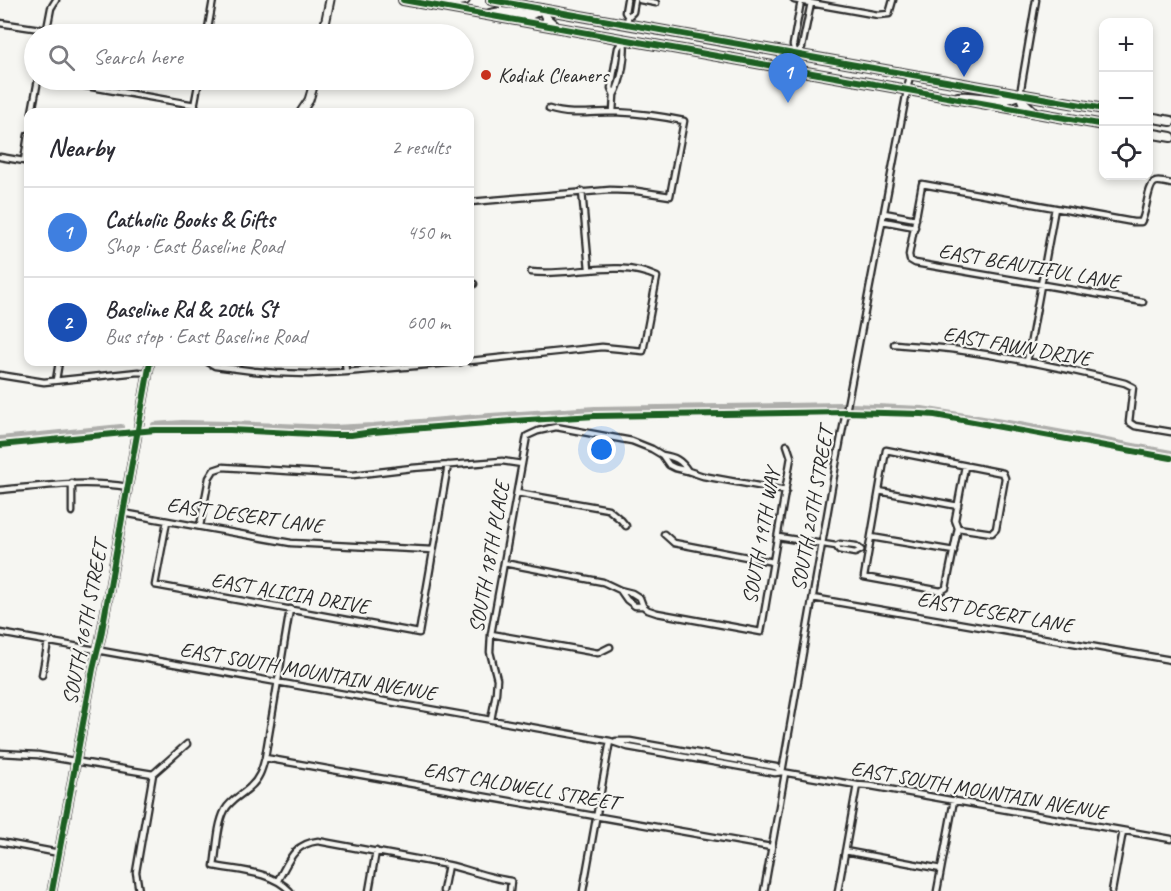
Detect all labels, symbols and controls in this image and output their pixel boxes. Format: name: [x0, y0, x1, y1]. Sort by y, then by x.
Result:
map controls: [1099, 18, 1153, 180]
button: +: [1099, 18, 1153, 72]
search box: [24, 24, 474, 90]
pin: 2: [944, 28, 984, 77]
icon: search: [45, 41, 78, 74]
text: Search here: [93, 43, 183, 71]
pin: 1: [768, 54, 808, 103]
place label: Kodiak Cleaners: [498, 62, 610, 88]
marker: Kodiak Cleaners: [479, 68, 493, 82]
button: −: [1099, 72, 1153, 126]
button: locate: [1099, 126, 1153, 180]
text: Nearby: [48, 131, 113, 164]
text: 2 results: [391, 135, 450, 160]
text: Catholic Books & Gifts: [105, 206, 275, 234]
text: 1: [63, 220, 72, 245]
text: 450 m: [407, 220, 450, 245]
text: Shop · East Baseline Road: [105, 234, 283, 259]
street label: EAST BEAUTIFUL LANE: [937, 237, 1124, 295]
text: Baseline Rd & 20th St: [105, 296, 277, 324]
text: 2: [63, 310, 72, 335]
text: 600 m: [407, 310, 450, 335]
street label: EAST FAWN DRIVE: [941, 320, 1095, 372]
text: Bus stop · East Baseline Road: [105, 324, 307, 349]
street label: SOUTH 20TH STREET: [785, 420, 840, 593]
your location: [587, 435, 616, 464]
street label: SOUTH 19TH WAY: [736, 462, 786, 606]
street label: SOUTH 18TH PLACE: [463, 477, 516, 635]
street label: EAST DESERT LANE: [165, 491, 327, 539]
street label: SOUTH 16TH STREET: [56, 534, 115, 707]
street label: EAST ALICIA DRIVE: [209, 566, 373, 620]
street label: EAST DESERT LANE: [915, 586, 1077, 639]
street label: EAST SOUTH MOUNTAIN AVENUE: [178, 636, 440, 707]
street label: EAST SOUTH MOUNTAIN AVENUE: [849, 755, 1111, 826]
street label: EAST CALDWELL STREET: [422, 756, 626, 817]

